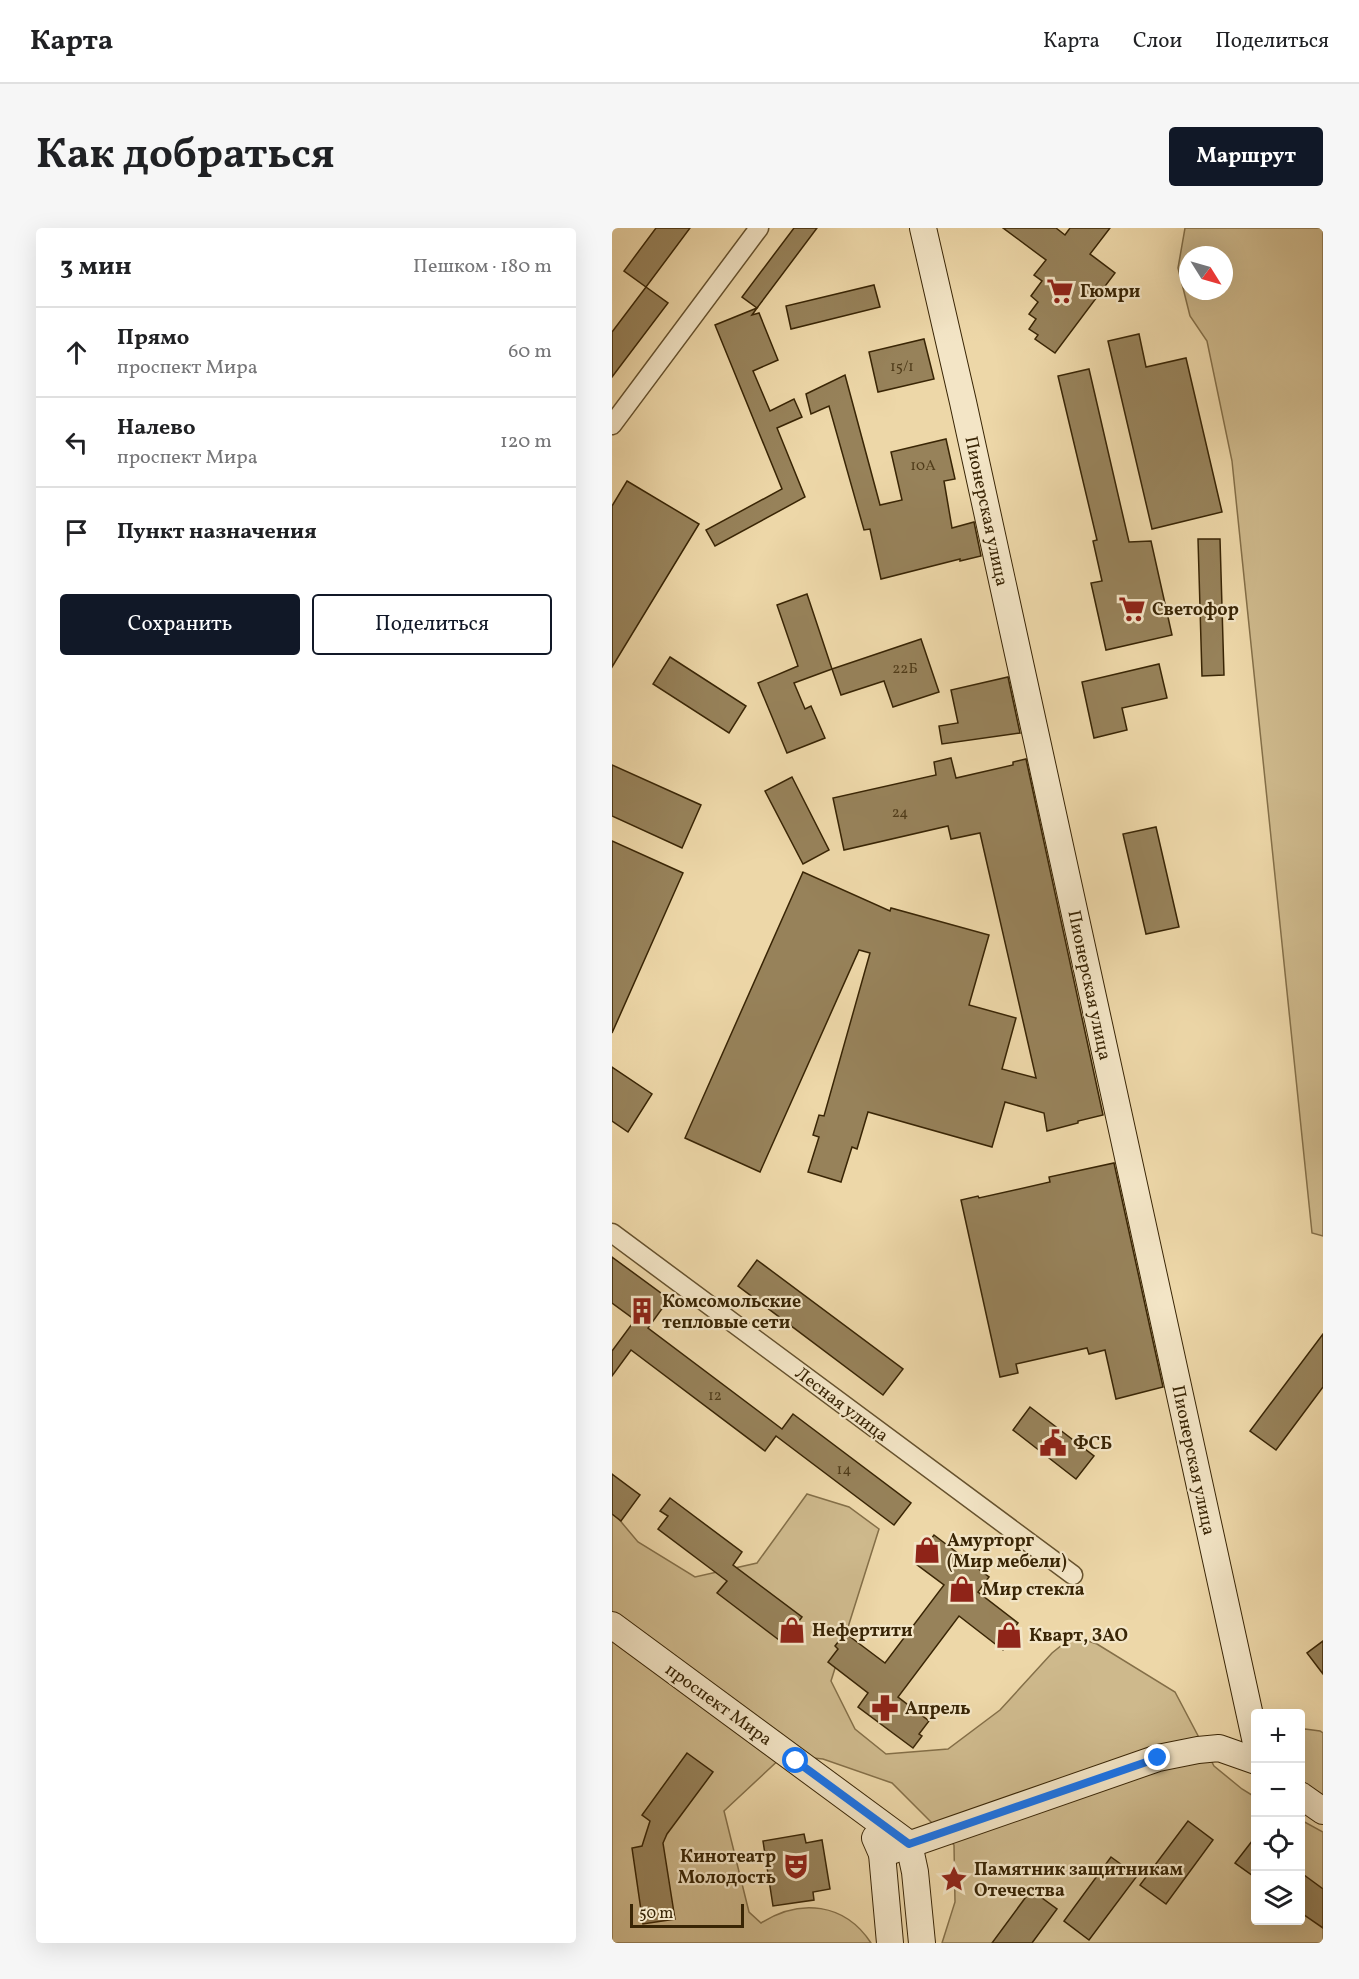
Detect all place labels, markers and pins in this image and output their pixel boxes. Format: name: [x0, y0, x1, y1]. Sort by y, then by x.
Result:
supermarket icon: Гюмри: [1045, 276, 1075, 306]
place label: Гюмри: [1080, 280, 1140, 305]
supermarket icon: Светофор: [1117, 594, 1147, 624]
place label: Светофор: [1152, 598, 1239, 623]
place label: Комсомольские тепловые сети: [662, 1290, 801, 1336]
building icon: Комсомольские тепловые сети: [627, 1296, 657, 1326]
public building icon: ФСБ: [1038, 1428, 1068, 1458]
place label: ФСБ: [1073, 1432, 1112, 1457]
place label: Амурторг (Мир мебели): [947, 1529, 1067, 1575]
shop icon: Амурторг (Мир мебели): [912, 1535, 942, 1565]
shop icon: Мир стекла: [947, 1574, 977, 1604]
place label: Мир стекла: [982, 1578, 1085, 1603]
shop icon: Нефертити: [777, 1615, 807, 1645]
place label: Нефертити: [812, 1619, 913, 1644]
shop icon: Кварт, ЗАО: [994, 1620, 1024, 1650]
place label: Кварт, ЗАО: [1029, 1624, 1128, 1649]
pharmacy icon: Апрель: [870, 1693, 900, 1723]
place label: Апрель: [905, 1697, 971, 1722]
place label: Кинотеатр Молодость: [678, 1845, 776, 1891]
theatre icon: Кинотеатр Молодость: [781, 1851, 811, 1881]
place label: Памятник защитникам Отечества: [974, 1858, 1184, 1904]
place icon: Памятник защитникам Отечества: [939, 1864, 969, 1894]

